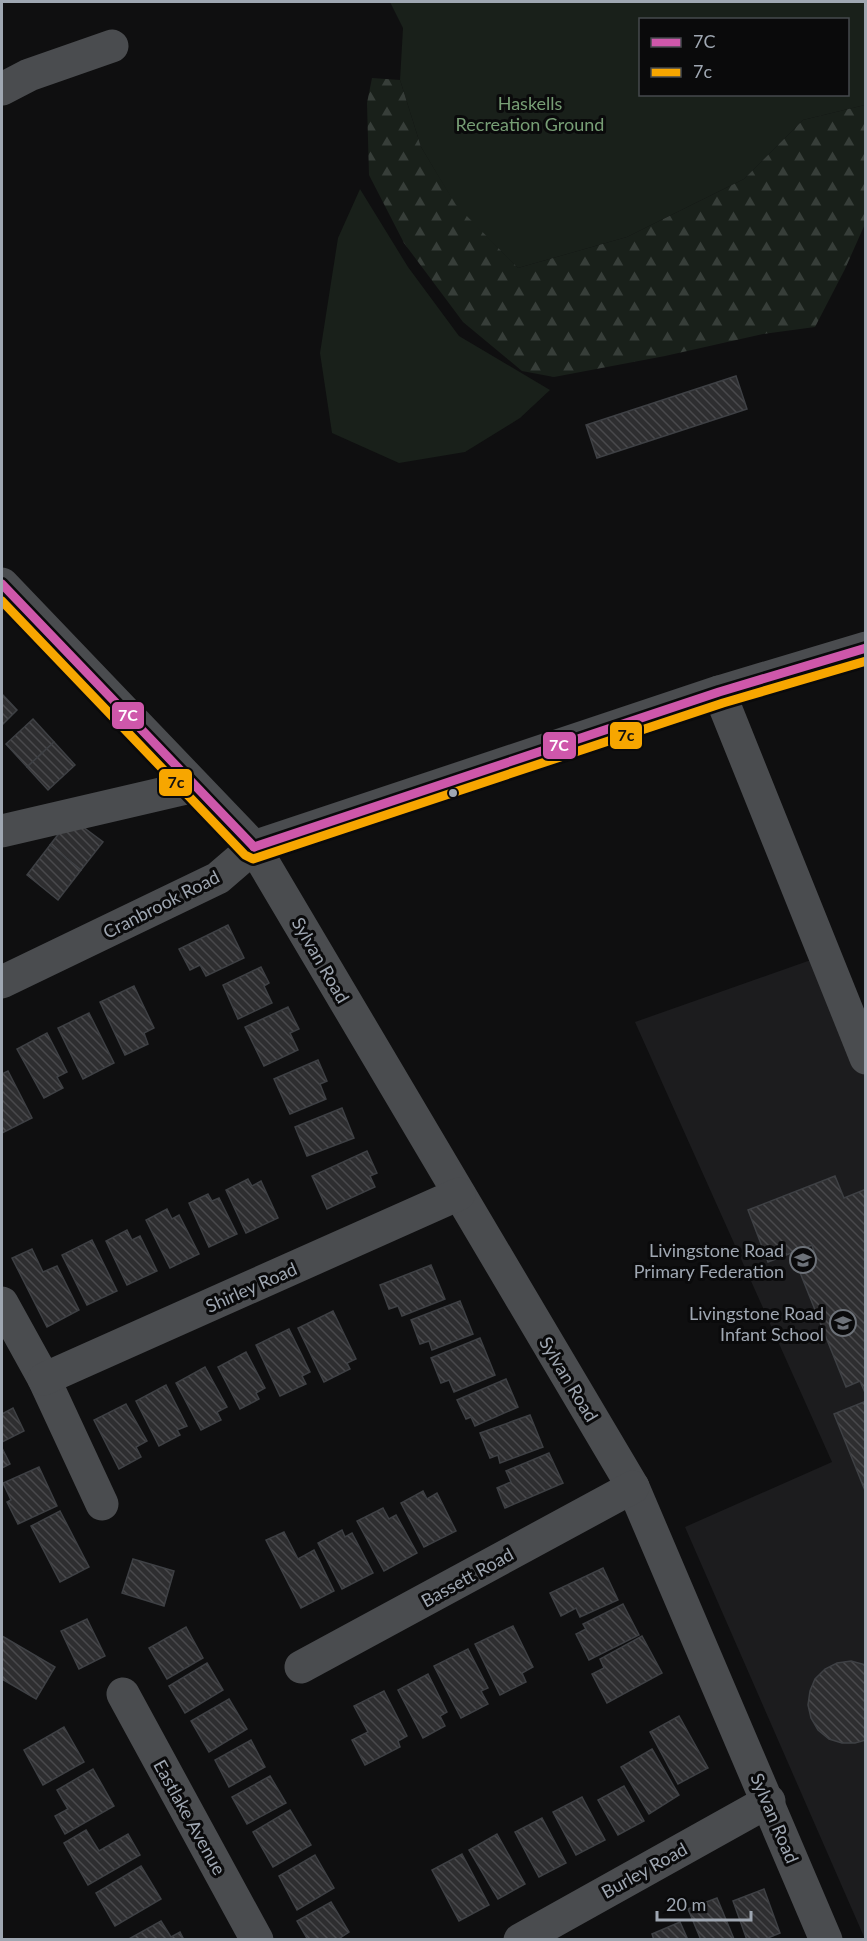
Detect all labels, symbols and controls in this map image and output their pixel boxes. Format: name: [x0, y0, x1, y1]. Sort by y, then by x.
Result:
legend: [639, 18, 849, 96]
text: 7C: [693, 30, 715, 52]
text: 7c: [693, 60, 712, 82]
park label: Haskells Recreation Ground: [456, 92, 604, 135]
line badge: 7C: [111, 701, 145, 730]
text: 7C: [118, 705, 138, 724]
line badge: 7c: [609, 721, 643, 750]
text: 7c: [618, 725, 635, 744]
line badge: 7C: [542, 731, 577, 760]
text: 7C: [549, 735, 569, 754]
line badge: 7c: [158, 768, 193, 797]
text: 7c: [168, 772, 185, 791]
unlabelled marker: [447, 787, 459, 799]
street label: Cranbrook Road: [99, 865, 223, 943]
street label: Sylvan Road: [288, 913, 354, 1007]
place label: Livingstone Road Primary Federation: [634, 1239, 784, 1282]
school or university icon: Livingstone Road Primary Federation: [788, 1245, 818, 1275]
street label: Shirley Road: [202, 1257, 300, 1317]
place label: Livingstone Road Infant School: [689, 1302, 824, 1345]
school or university icon: Livingstone Road Infant School: [828, 1308, 858, 1338]
street label: Sylvan Road: [535, 1332, 603, 1426]
street label: Bassett Road: [417, 1543, 517, 1611]
street label: Eastlake Avenue: [149, 1756, 231, 1878]
street label: Sylvan Road: [746, 1770, 804, 1866]
street label: Burley Road: [597, 1837, 691, 1903]
scale bar: [657, 1884, 752, 1922]
text: 20 m: [666, 1893, 706, 1915]

